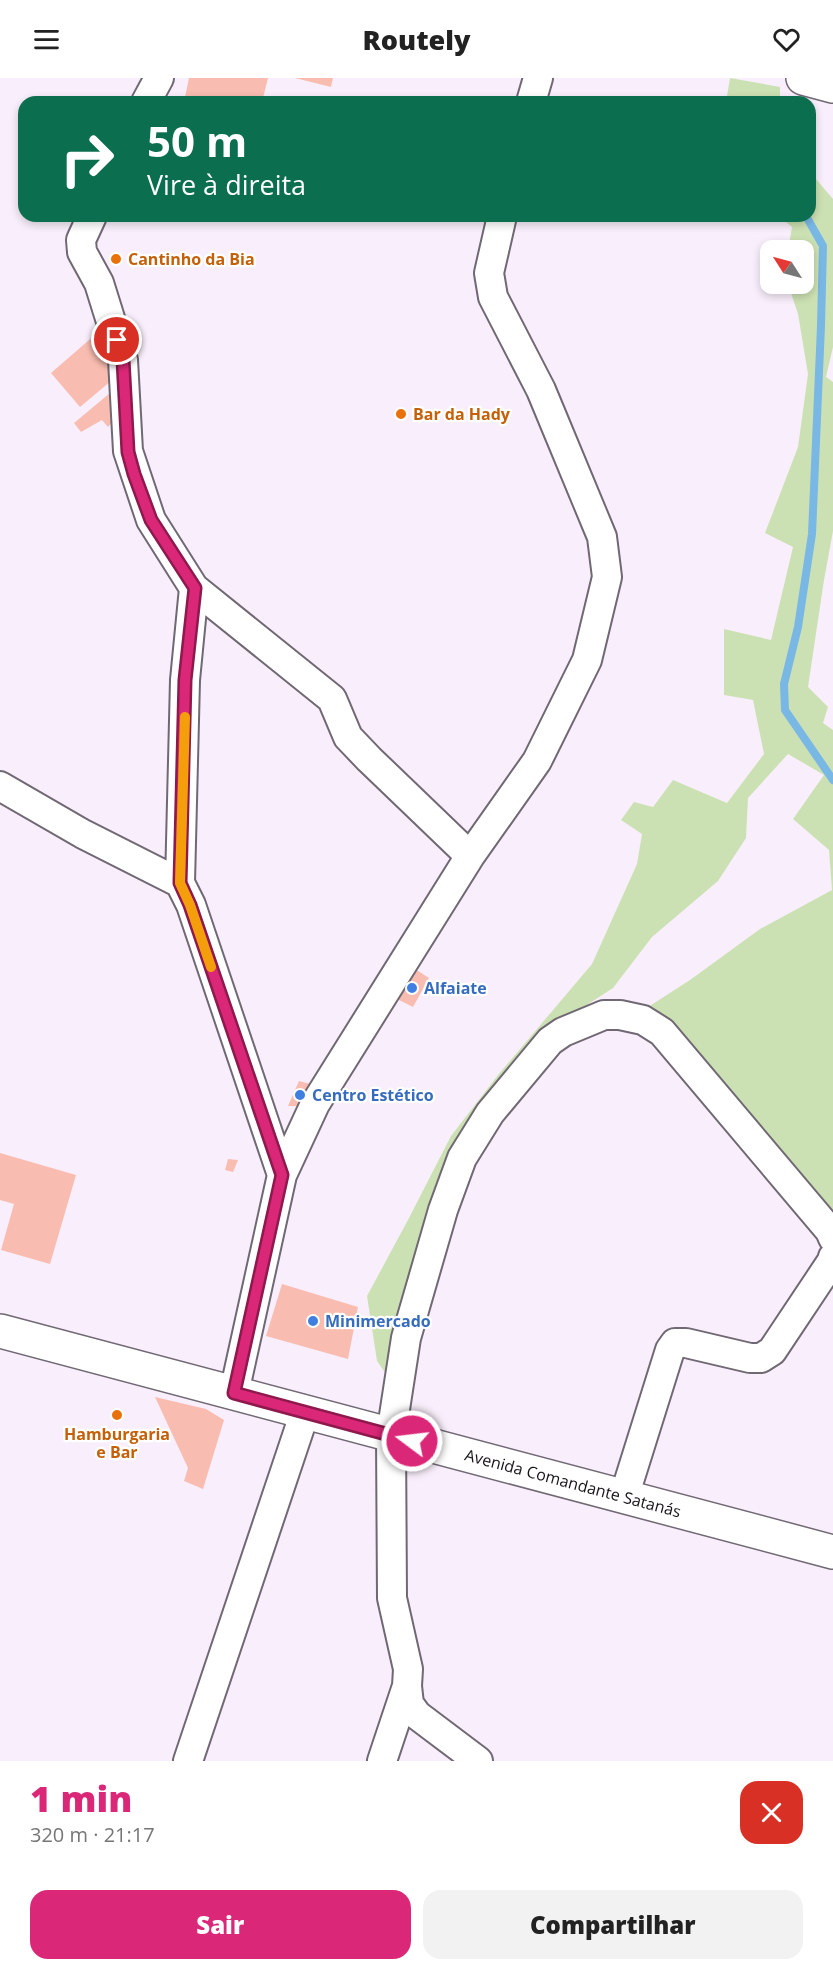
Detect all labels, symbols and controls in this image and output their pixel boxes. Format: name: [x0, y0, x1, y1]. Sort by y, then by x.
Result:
text: Routely: [363, 21, 470, 58]
icon: menu: [30, 23, 63, 56]
icon: heart: [770, 23, 803, 56]
text: 50 m: [147, 112, 247, 169]
icon: right: [48, 120, 126, 198]
text: Vire à direita: [147, 166, 306, 203]
north arrow: [760, 240, 814, 294]
map controls: [760, 240, 814, 294]
place label: Cantinho da Bia: [128, 248, 255, 270]
marker: Cantinho da Bia: [109, 252, 123, 266]
pin: [91, 314, 142, 365]
icon: arrive: [100, 323, 133, 356]
place label: Bar da Hady: [413, 403, 511, 425]
marker: Bar da Hady: [394, 407, 408, 421]
place label: Alfaiate: [424, 977, 487, 999]
marker: Alfaiate: [405, 981, 419, 995]
place label: Centro Estético: [312, 1084, 434, 1106]
marker: Centro Estético: [293, 1088, 307, 1102]
place label: Minimercado: [325, 1310, 431, 1332]
marker: Minimercado: [306, 1314, 320, 1328]
marker: Hamburgaria e Bar: [110, 1408, 124, 1422]
position arrow: [380, 1409, 444, 1473]
place label: Hamburgaria e Bar: [64, 1423, 170, 1463]
street label: Avenida Comandante Satanás: [462, 1444, 684, 1522]
text: 1 min: [30, 1774, 132, 1823]
button: close: [740, 1781, 803, 1844]
text: 320 m · 21:17: [30, 1821, 155, 1848]
button: Sair: [30, 1890, 411, 1959]
button: Compartilhar: [423, 1890, 803, 1959]

